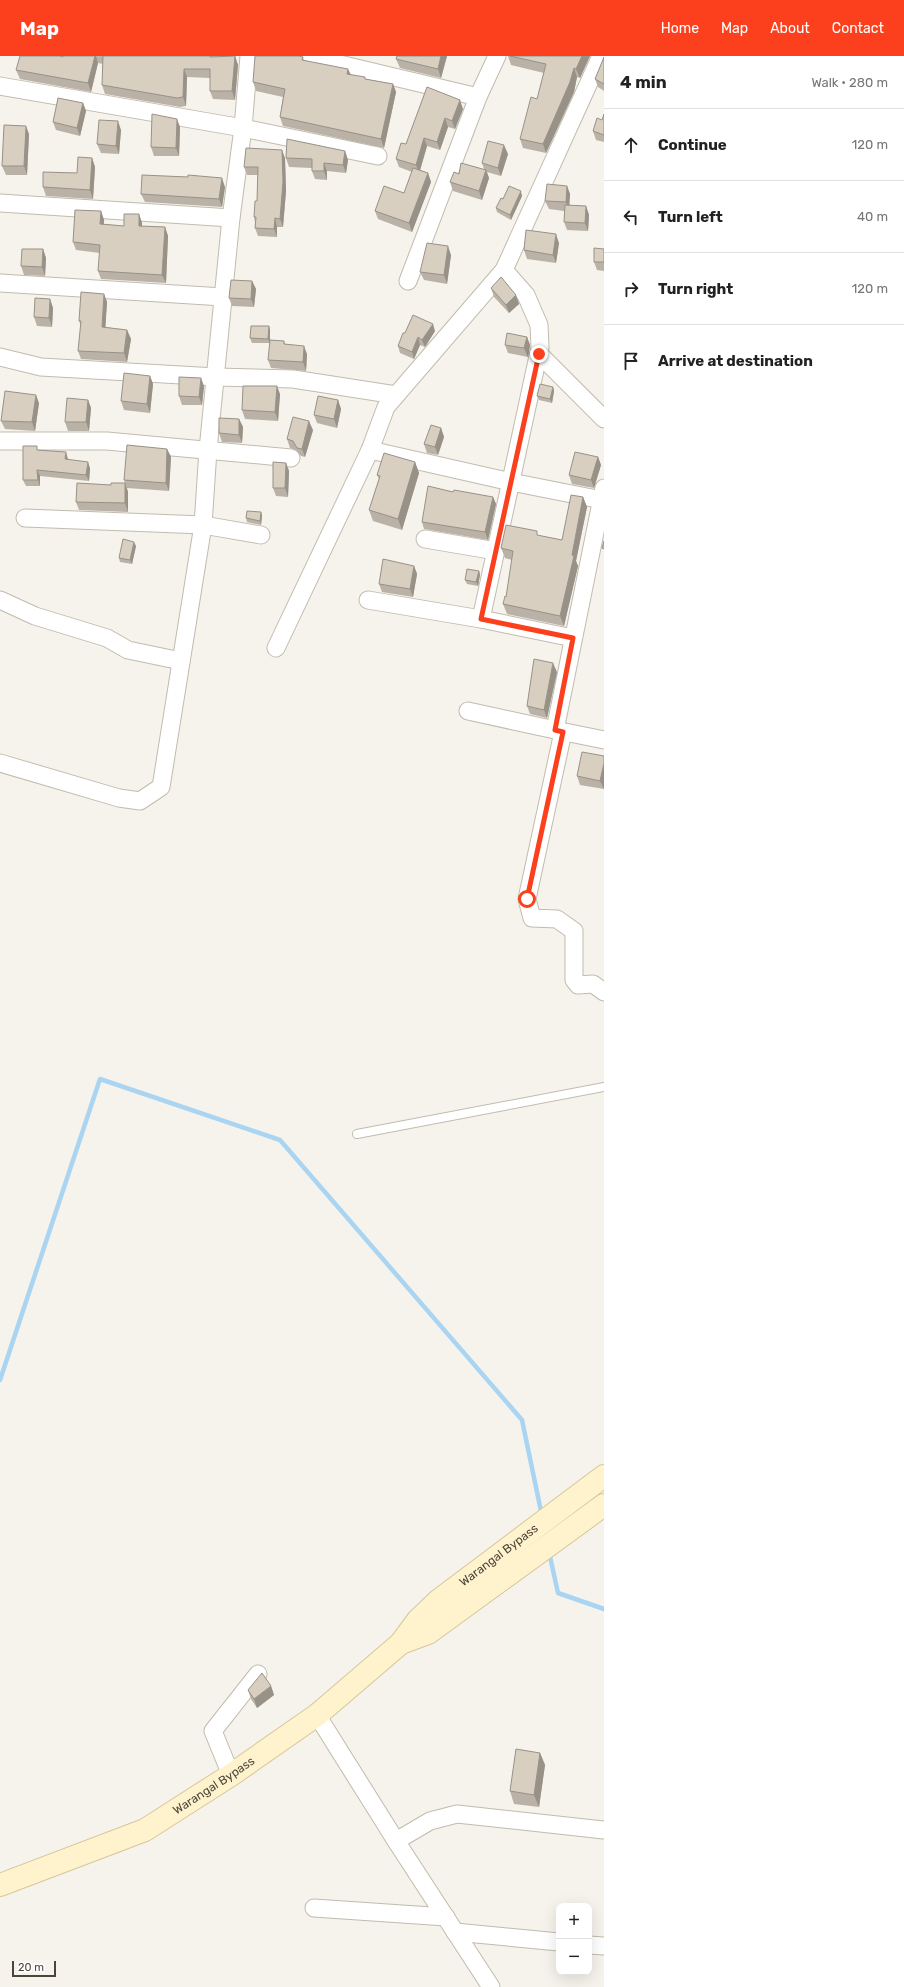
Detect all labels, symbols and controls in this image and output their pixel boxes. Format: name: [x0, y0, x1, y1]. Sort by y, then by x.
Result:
text: Map: [20, 17, 59, 40]
text: Home: [661, 20, 699, 37]
text: Map: [721, 20, 748, 37]
text: About: [770, 20, 810, 37]
text: Contact: [832, 20, 884, 37]
text: 4 min: [620, 72, 667, 92]
text: Walk · 280 m: [811, 75, 888, 90]
icon: ahead: [620, 134, 642, 156]
text: Continue: [658, 136, 727, 154]
text: 120 m: [852, 137, 888, 152]
icon: left: [620, 206, 642, 228]
text: Turn left: [658, 208, 723, 226]
text: 40 m: [857, 209, 888, 224]
icon: right: [620, 278, 642, 300]
text: Turn right: [658, 280, 733, 298]
text: 120 m: [852, 281, 888, 296]
route end: [530, 345, 548, 363]
icon: arrive: [620, 350, 642, 372]
text: Arrive at destination: [658, 352, 813, 370]
route start: [518, 890, 536, 908]
street label: Warangal Bypass: [457, 1521, 541, 1589]
street label: Warangal Bypass: [170, 1754, 257, 1817]
map controls: [556, 1903, 592, 1975]
button: +: [556, 1903, 592, 1939]
button: −: [556, 1939, 592, 1975]
scale bar: [12, 1959, 56, 1978]
text: 20 m: [18, 1961, 44, 1974]

